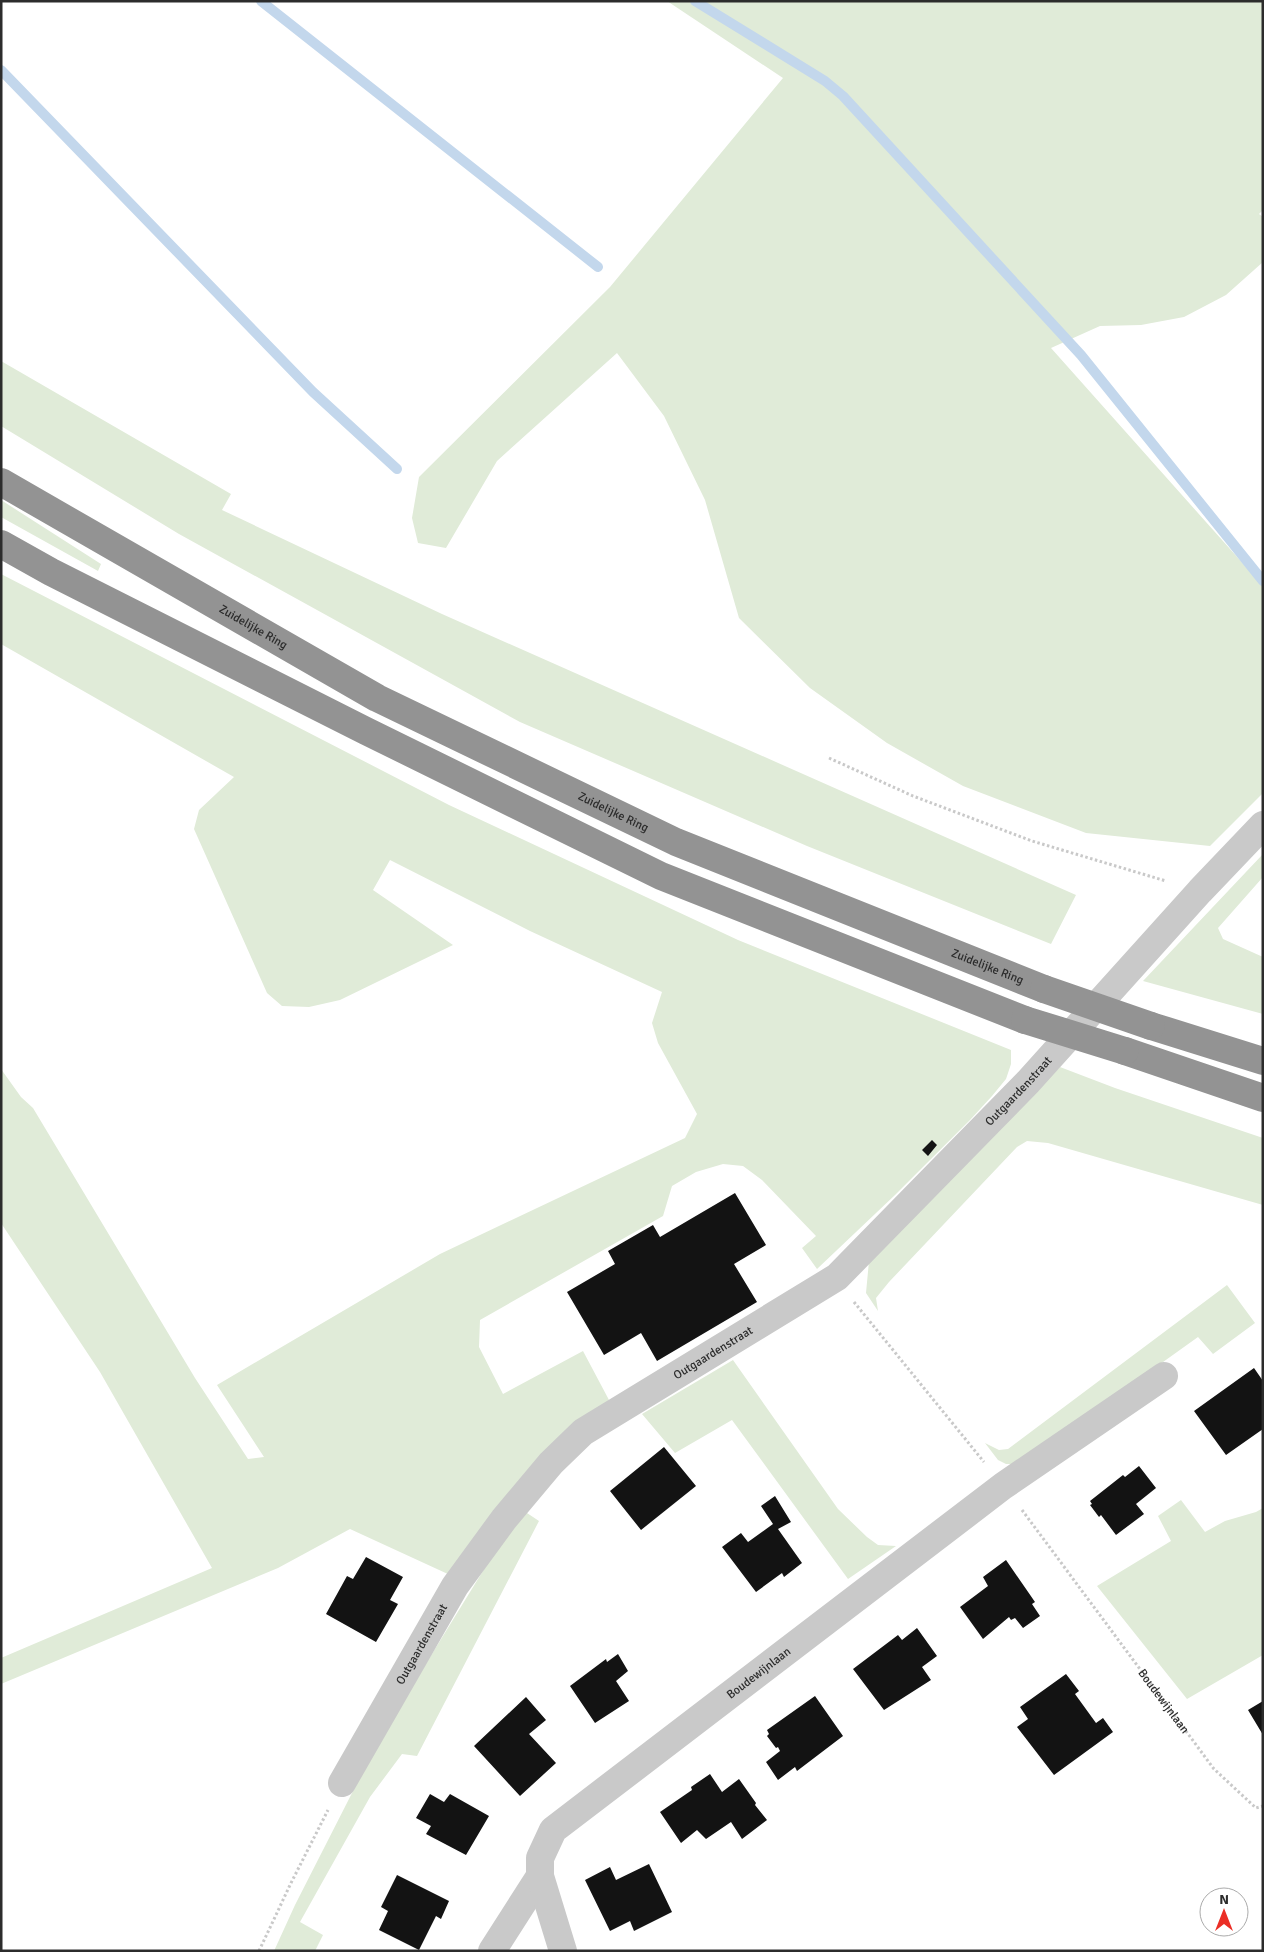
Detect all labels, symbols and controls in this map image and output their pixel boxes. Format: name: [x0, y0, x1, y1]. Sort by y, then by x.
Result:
street label: Zuidelijke Ring: [216, 602, 290, 653]
street label: Zuidelijke Ring: [575, 789, 651, 836]
street label: Zuidelijke Ring: [949, 946, 1026, 988]
street label: Outgaardenstraat: [982, 1054, 1055, 1129]
street label: Outgaardenstraat: [671, 1323, 756, 1383]
street label: Outgaardenstraat: [393, 1601, 451, 1687]
street label: Boudewijnlaan: [724, 1644, 794, 1703]
street label: Boudewijnlaan: [1134, 1666, 1192, 1737]
north arrow: [1199, 1887, 1249, 1937]
text: N: [1219, 1891, 1229, 1908]

